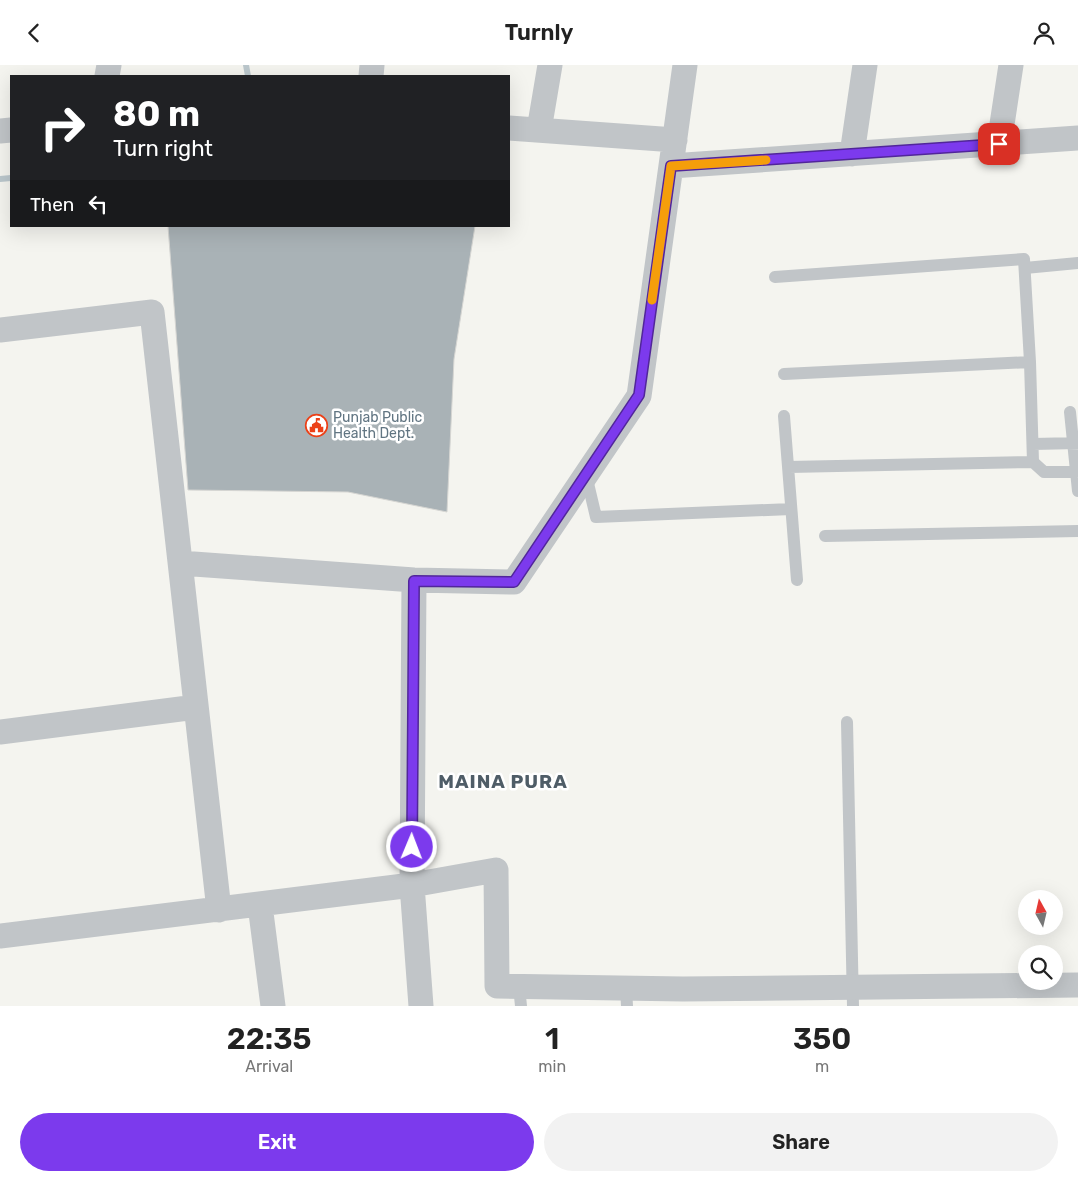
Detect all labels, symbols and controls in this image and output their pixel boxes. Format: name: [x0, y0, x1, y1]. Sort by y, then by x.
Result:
icon: back: [20, 19, 48, 47]
text: Turnly: [505, 19, 573, 46]
icon: person: [1030, 19, 1058, 47]
text: 80 m: [113, 93, 200, 135]
icon: right: [30, 95, 95, 160]
pin: [978, 123, 1020, 165]
icon: arrive: [985, 130, 1013, 158]
text: Turn right: [113, 135, 213, 162]
icon: left: [84, 190, 112, 218]
text: Then: [30, 193, 74, 216]
place label: Punjab Public Health Dept.: [333, 409, 422, 442]
public building icon: Punjab Public Health Dept.: [305, 413, 329, 437]
district label: MAINA PURA: [438, 770, 568, 793]
position arrow: [385, 820, 437, 872]
north arrow: [1018, 890, 1062, 935]
map controls: [1018, 890, 1063, 990]
button: search: [1018, 945, 1063, 990]
text: 22:35: [227, 1021, 312, 1057]
text: 1: [545, 1021, 559, 1057]
text: 350: [793, 1021, 851, 1057]
text: Arrival: [245, 1057, 293, 1076]
text: min: [538, 1057, 566, 1076]
text: m: [815, 1057, 829, 1076]
button: Exit: [20, 1113, 534, 1171]
button: Share: [544, 1113, 1058, 1171]

